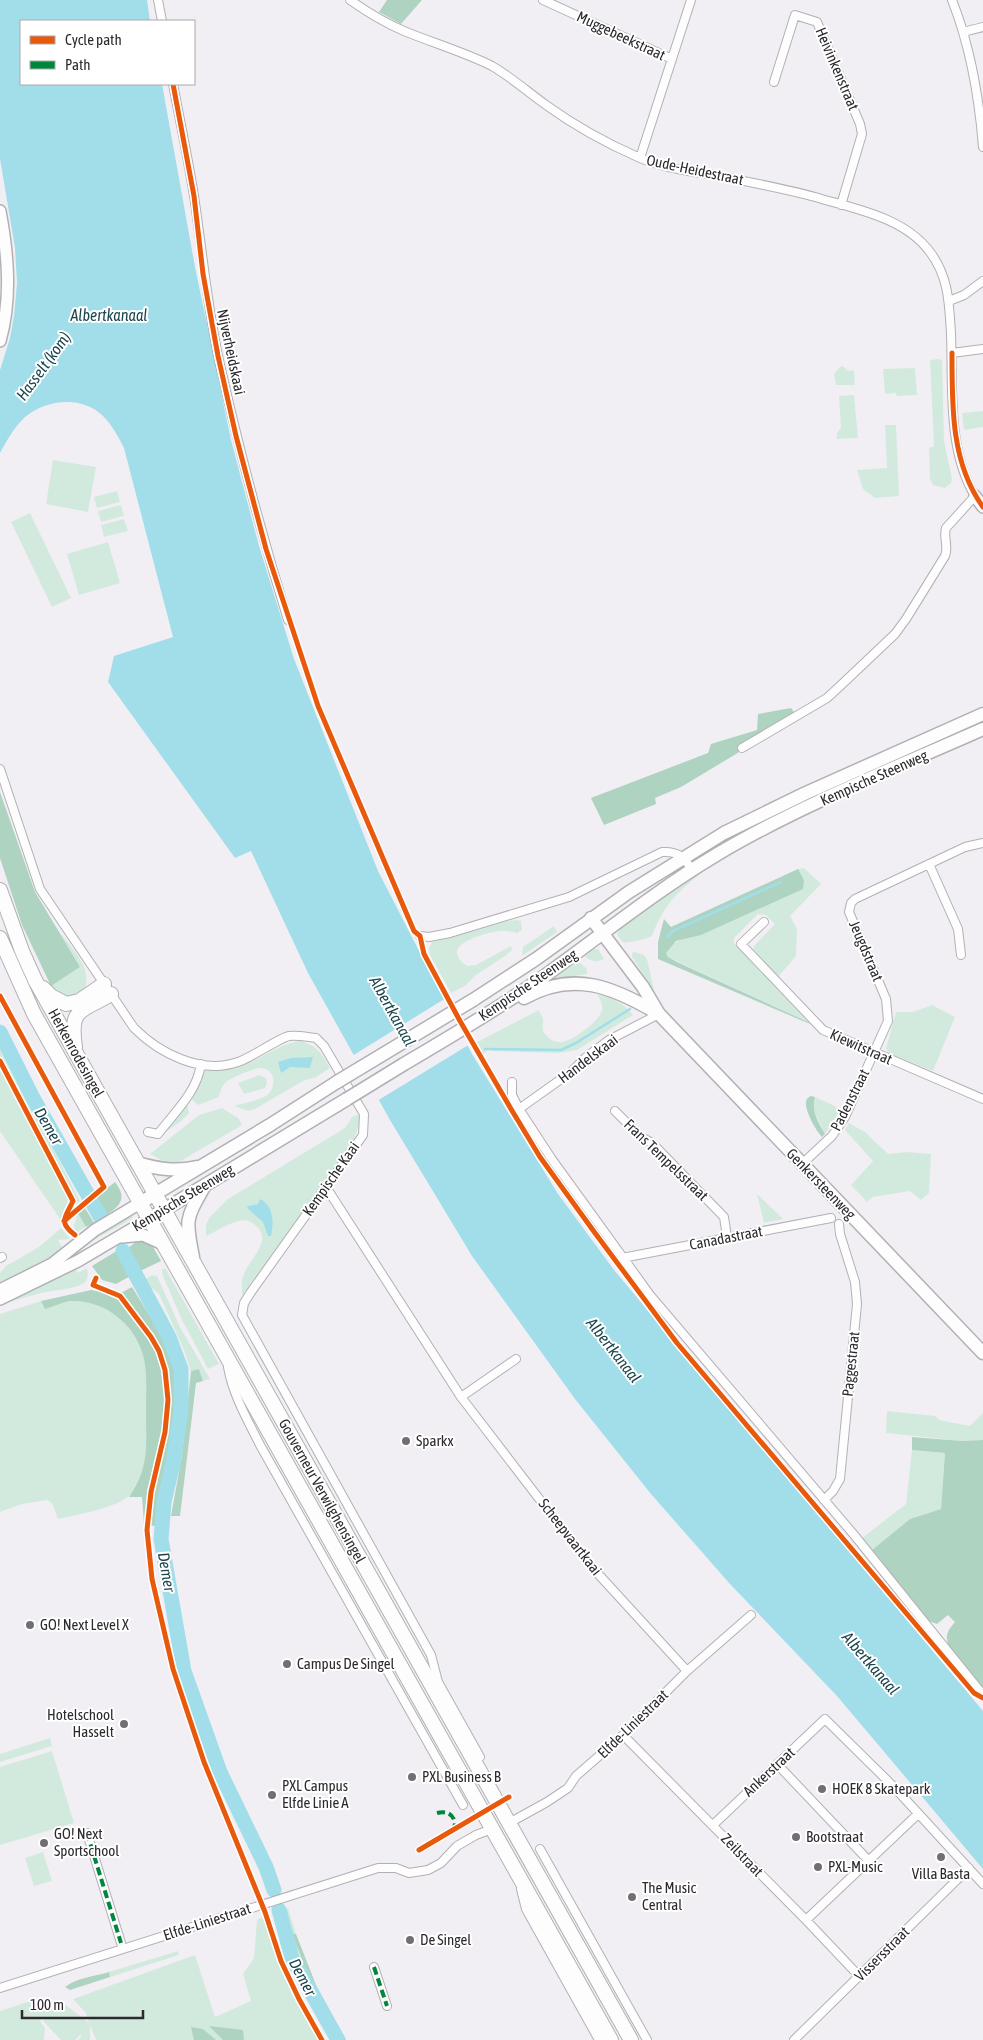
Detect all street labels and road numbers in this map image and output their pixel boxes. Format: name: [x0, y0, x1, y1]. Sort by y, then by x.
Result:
street label: Muggebeekstraat: [574, 8, 668, 63]
street label: Heivinkenstraat: [812, 25, 863, 113]
street label: Oude-Heidestraat: [645, 151, 745, 188]
street label: Nijverheidskaai: [214, 308, 249, 396]
street label: Kempische Steenweg: [818, 746, 931, 809]
street label: Jeugdstraat: [846, 918, 887, 984]
street label: Kempische Steenweg: [475, 945, 581, 1024]
street label: Herkenrodesingel: [45, 1005, 108, 1100]
street label: Kiewitstraat: [828, 1025, 895, 1068]
street label: Handelskaai: [555, 1031, 621, 1086]
street label: Padenstraat: [827, 1066, 872, 1134]
street label: Frans Tempelsstraat: [621, 1115, 712, 1204]
street label: Kempische Kaai: [299, 1138, 362, 1219]
street label: Genkersteenweg: [783, 1145, 860, 1223]
street label: Kempische Steenweg: [129, 1160, 237, 1235]
street label: Canadastraat: [688, 1222, 764, 1253]
street label: Paggestraat: [839, 1331, 862, 1397]
street label: Gouverneur Verwilghensingel: [276, 1416, 369, 1566]
street label: Scheepvaartkaai: [535, 1495, 605, 1578]
street label: Elfde-Liniestraat: [594, 1686, 671, 1761]
street label: Ankerstraat: [739, 1744, 798, 1800]
street label: Zeilstraat: [718, 1830, 767, 1880]
street label: Elfde-Liniestraat: [161, 1899, 253, 1944]
street label: Vissersstraat: [851, 1923, 912, 1984]

